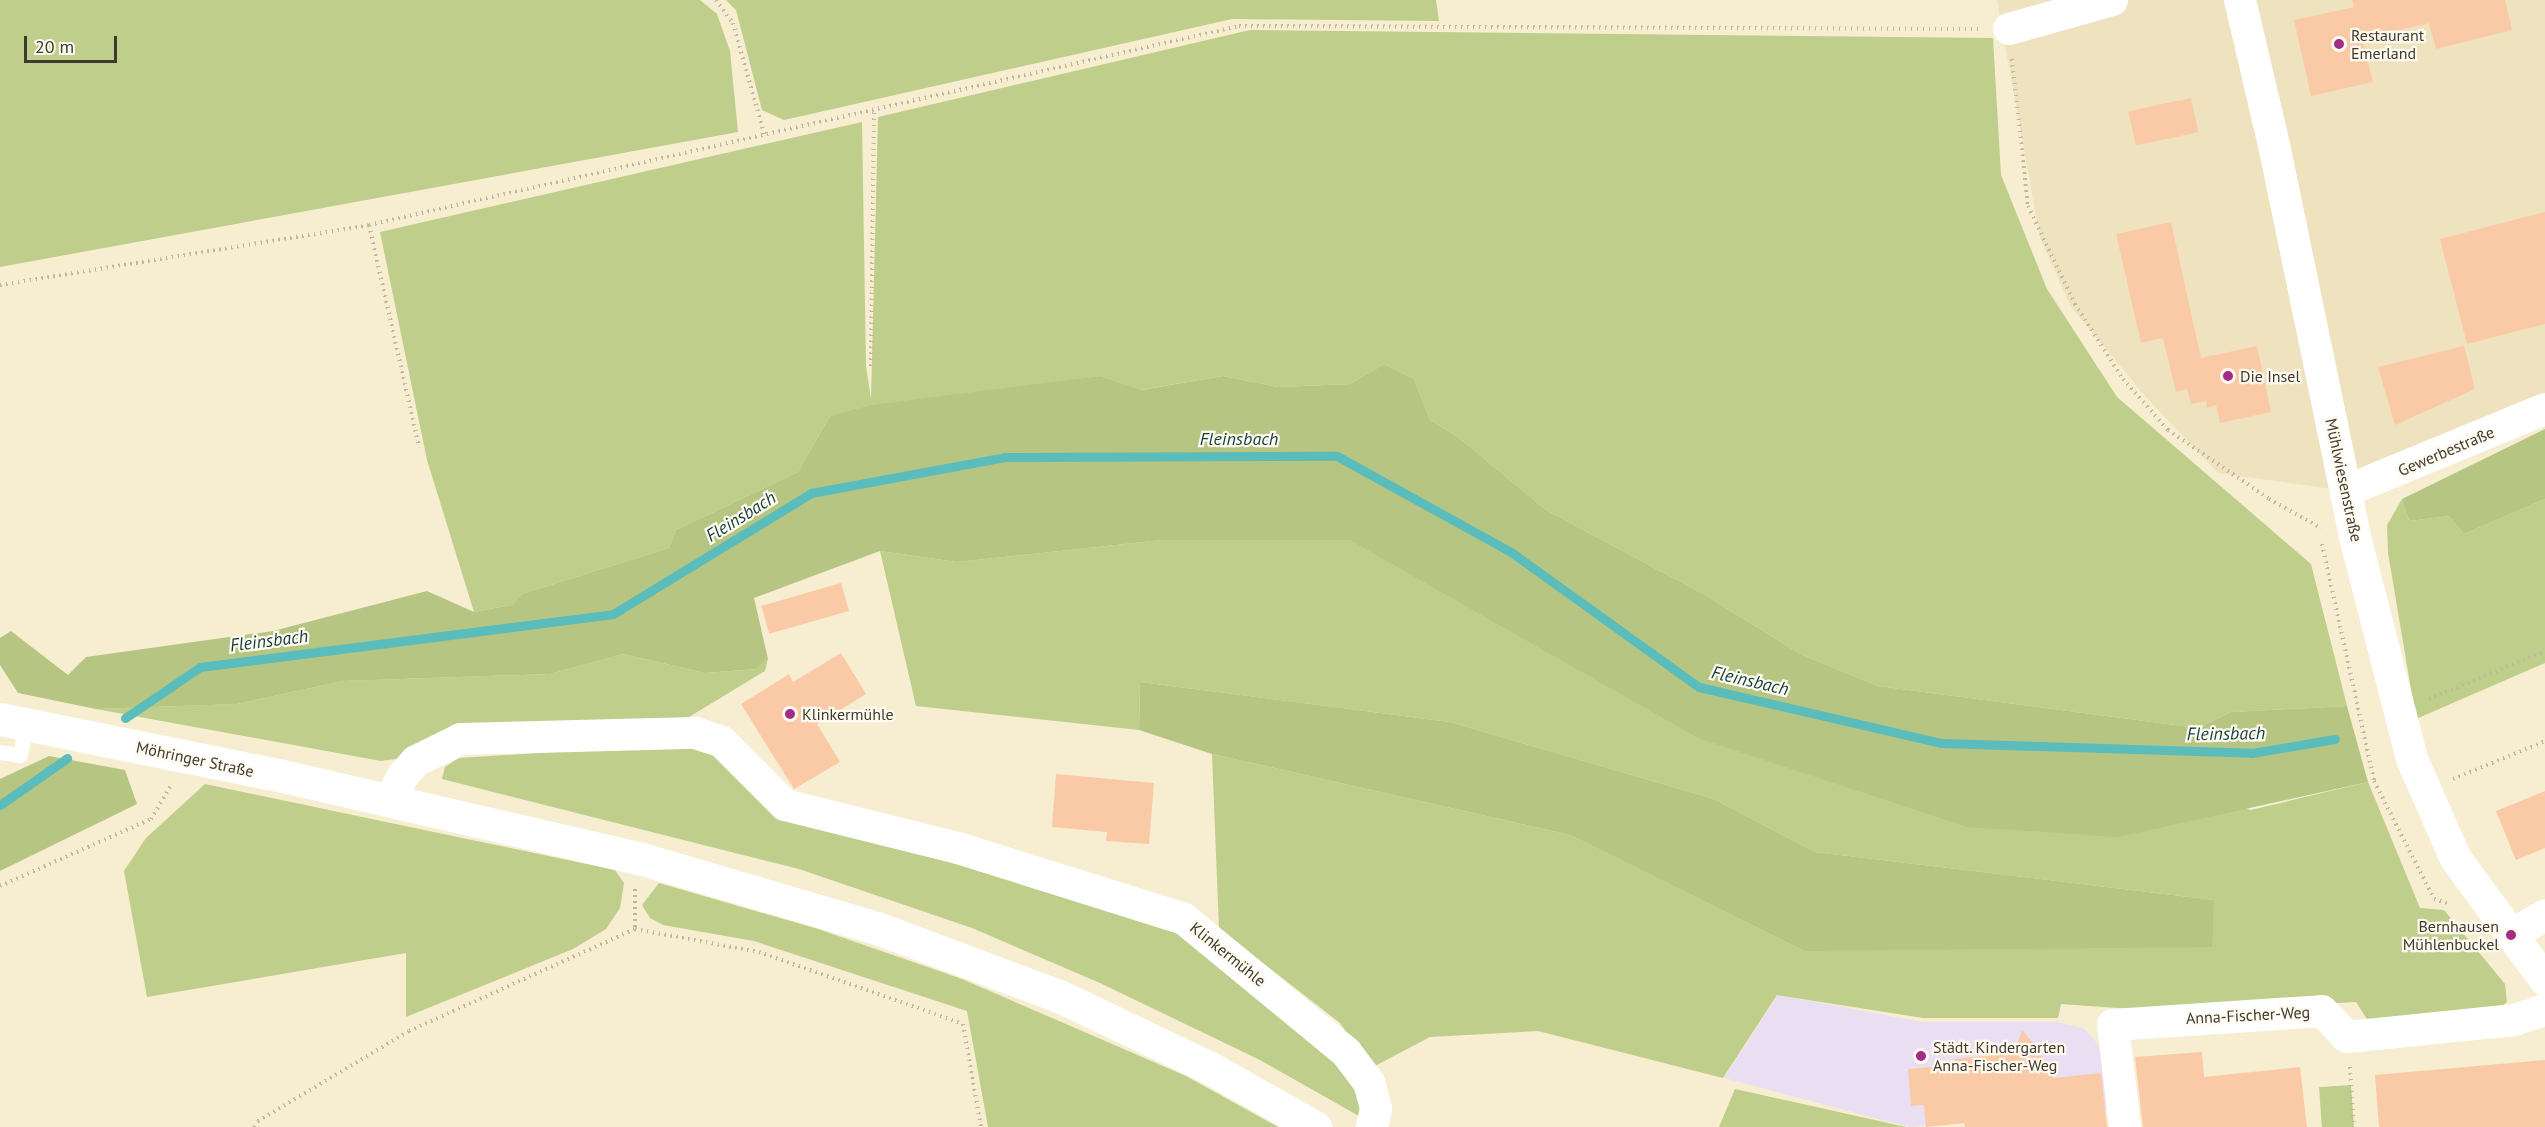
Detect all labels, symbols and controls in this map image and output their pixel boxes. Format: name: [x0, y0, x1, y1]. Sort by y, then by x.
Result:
scale bar: [27, 24, 120, 62]
place label: Restaurant Emerland: [2351, 25, 2424, 63]
text: 20 m: [35, 35, 74, 58]
marker: Restaurant Emerland: [2332, 37, 2346, 51]
place label: Die Insel: [2240, 366, 2300, 386]
marker: Die Insel: [2221, 369, 2235, 383]
street label: Mühlwiesenstraße: [2322, 417, 2366, 543]
street label: Gewerbestraße: [2395, 422, 2497, 480]
water label: Fleinsbach: [1200, 428, 1278, 450]
water label: Fleinsbach: [702, 487, 780, 547]
water label: Fleinsbach: [229, 625, 309, 657]
water label: Fleinsbach: [1709, 662, 1791, 700]
place label: Klinkermühle: [802, 704, 894, 724]
marker: Klinkermühle: [783, 707, 797, 721]
water label: Fleinsbach: [2187, 723, 2265, 745]
street label: Möhringer Straße: [134, 737, 256, 781]
place label: Bernhausen Mühlenbuckel: [2403, 916, 2499, 954]
street label: Klinkermühle: [1186, 918, 1270, 990]
marker: Bernhausen Mühlenbuckel: [2504, 928, 2518, 942]
street label: Anna-Fischer-Weg: [2185, 1002, 2311, 1028]
place label: Städt. Kindergarten Anna-Fischer-Weg: [1933, 1037, 2066, 1075]
marker: Städt. Kindergarten Anna-Fischer-Weg: [1914, 1049, 1928, 1063]

